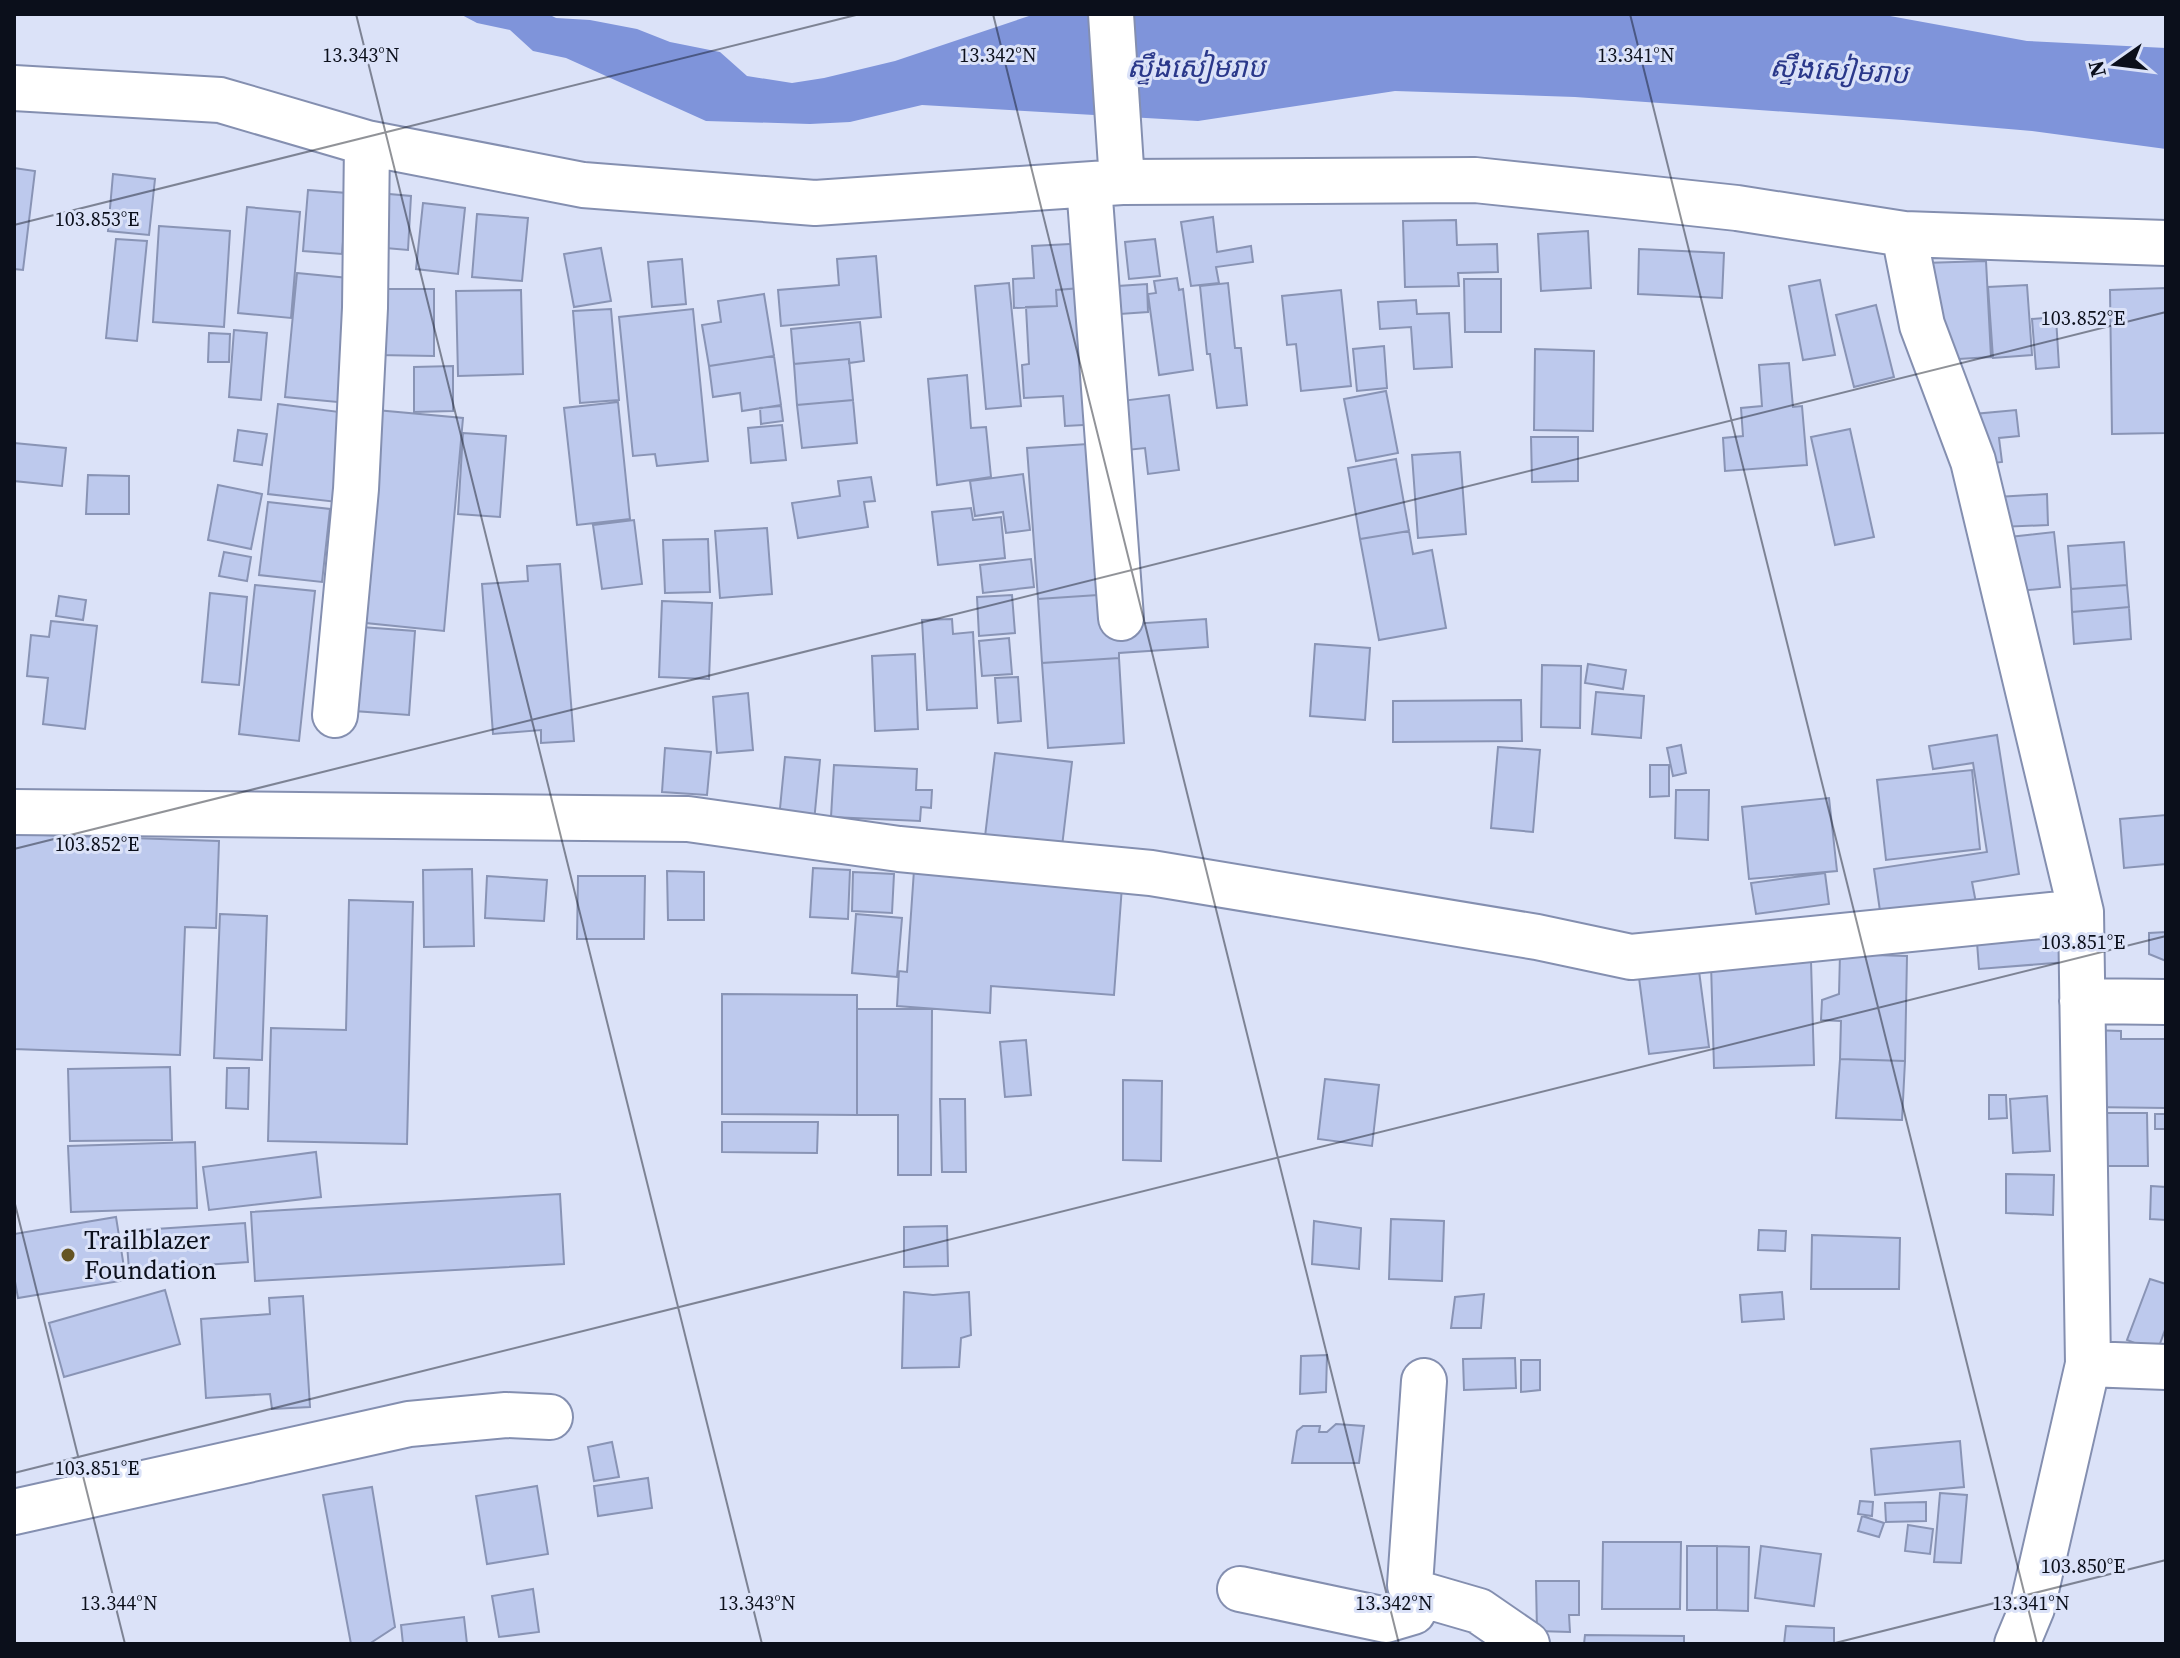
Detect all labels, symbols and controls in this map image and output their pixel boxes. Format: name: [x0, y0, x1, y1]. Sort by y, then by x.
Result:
north arrow: [2076, 24, 2156, 104]
text: 13.343°N: [322, 41, 400, 69]
text: 13.342°N: [959, 41, 1037, 69]
text: 13.341°N: [1597, 41, 1675, 69]
water label: ស្ទឹងសៀមរាប: [1769, 47, 1911, 93]
water label: ស្ទឹងសៀមរាប: [1127, 48, 1268, 86]
text: N: [2080, 57, 2113, 80]
text: 103.853°E: [55, 205, 139, 233]
text: 103.852°E: [2041, 304, 2125, 332]
text: 103.852°E: [55, 830, 139, 858]
text: 103.851°E: [2041, 928, 2125, 956]
place label: Trailblazer Foundation: [84, 1222, 217, 1288]
marker: Trailblazer Foundation: [59, 1246, 77, 1264]
text: 103.851°E: [55, 1454, 139, 1482]
text: 103.850°E: [2041, 1552, 2125, 1580]
text: 13.344°N: [80, 1589, 158, 1617]
text: 13.343°N: [718, 1589, 796, 1617]
text: 13.342°N: [1355, 1589, 1433, 1617]
text: 13.341°N: [1992, 1589, 2070, 1617]

